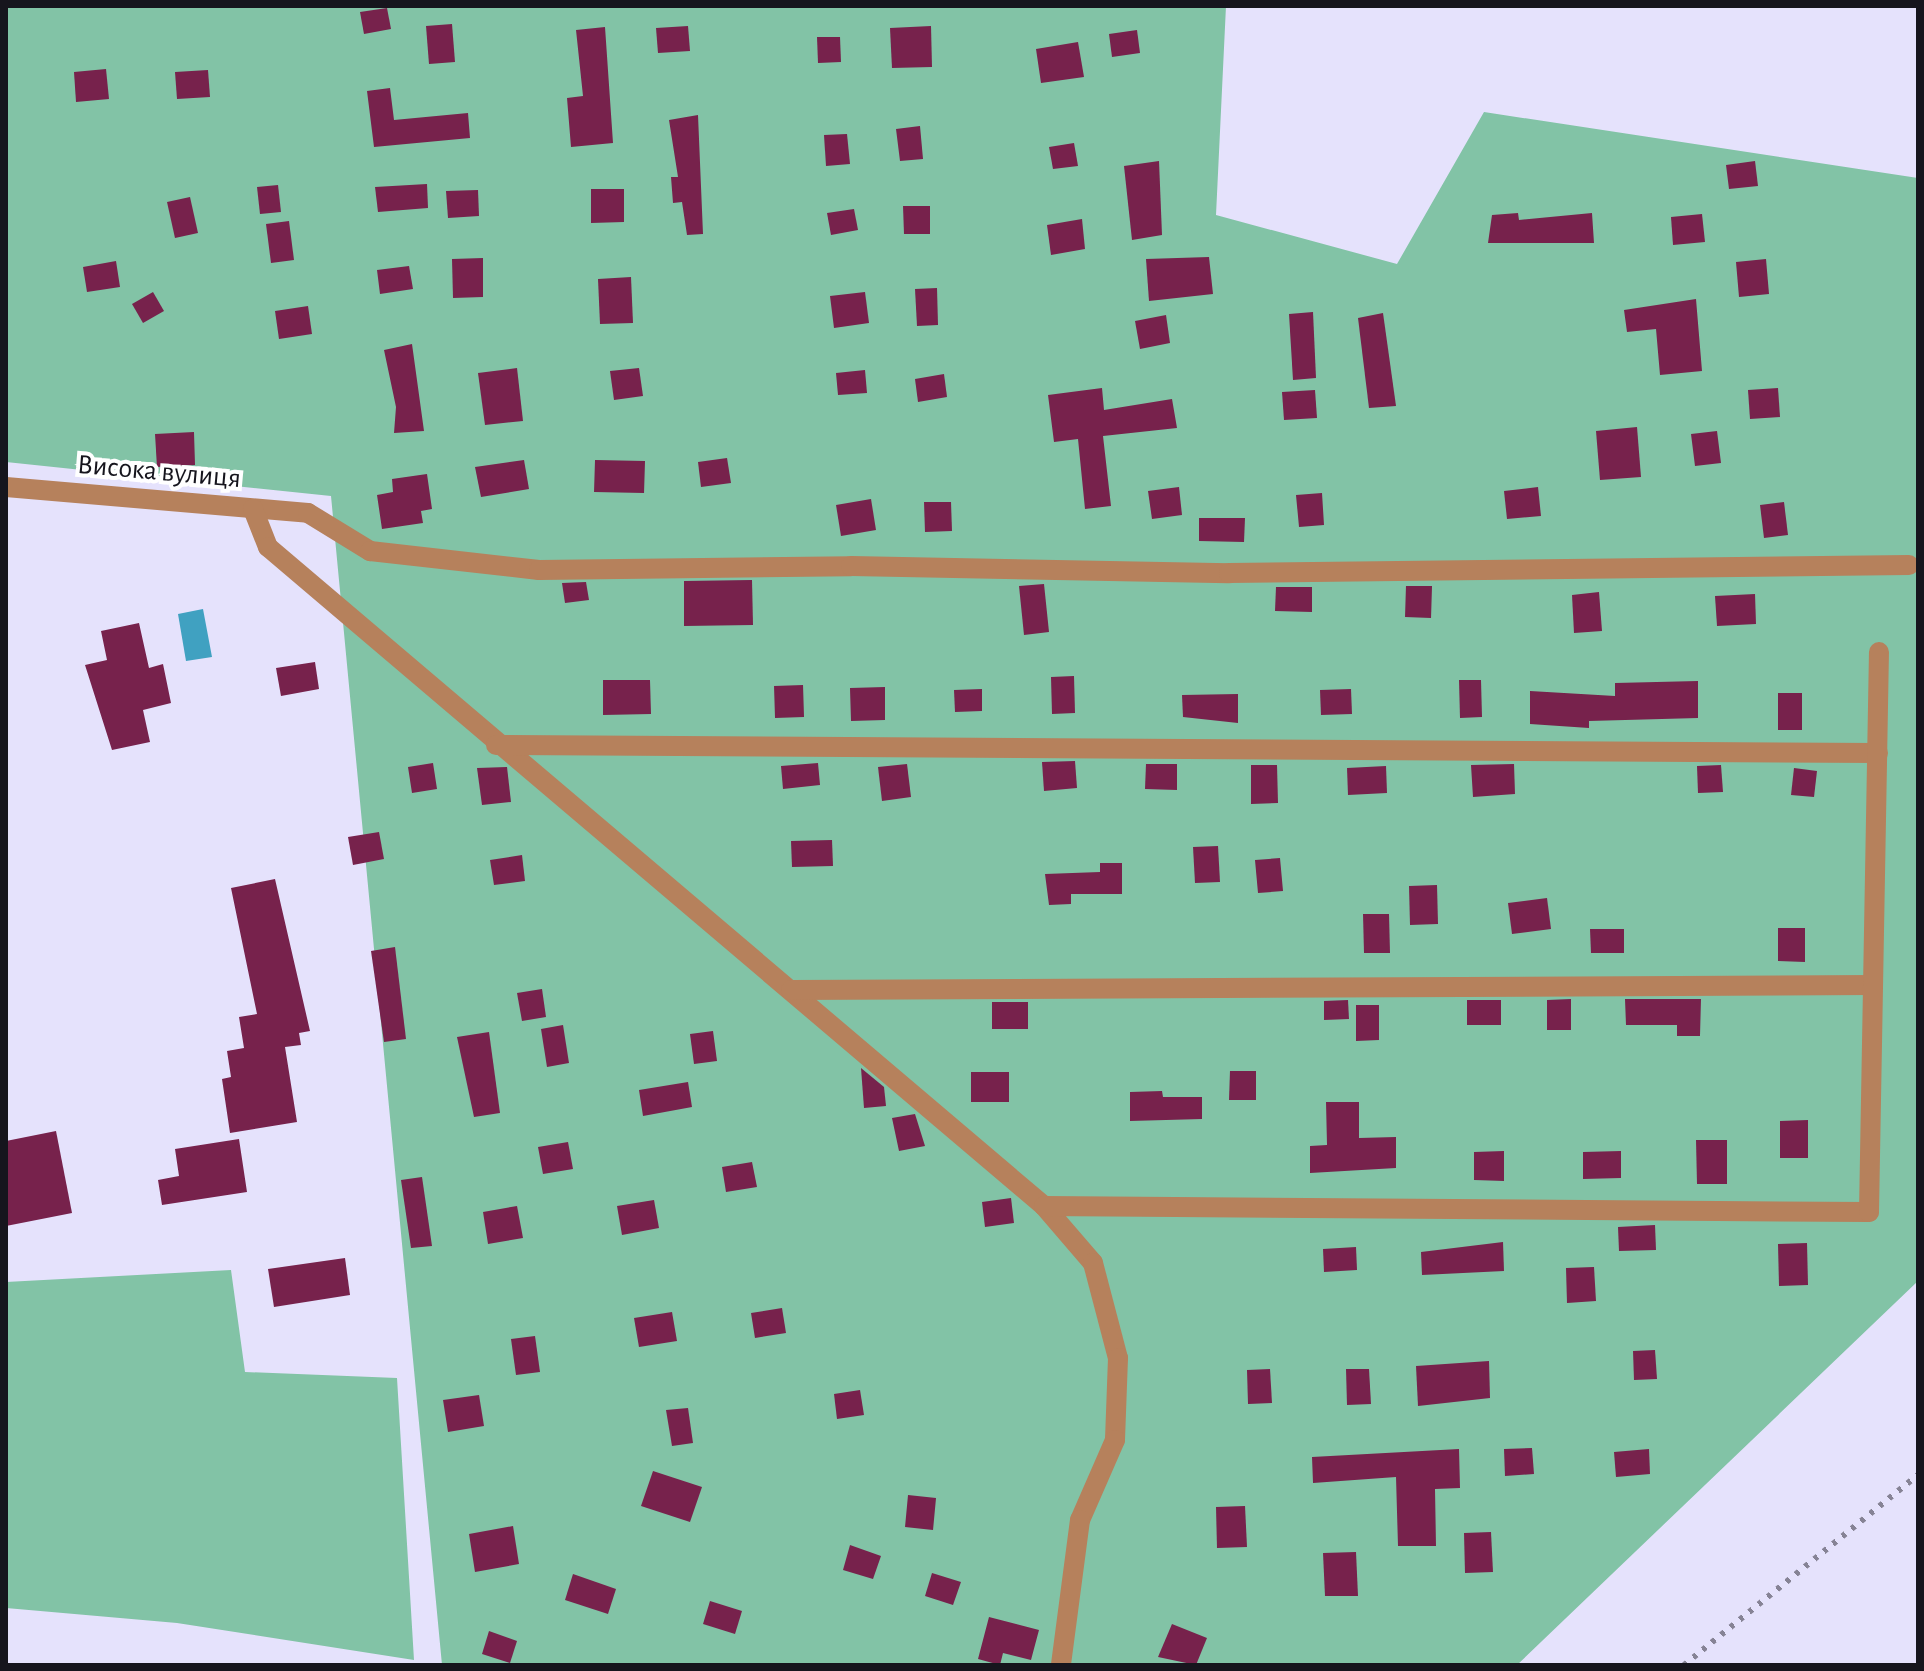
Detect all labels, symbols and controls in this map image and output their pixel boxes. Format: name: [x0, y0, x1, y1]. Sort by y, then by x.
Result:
street label: Висока вулиця: [76, 448, 242, 496]

